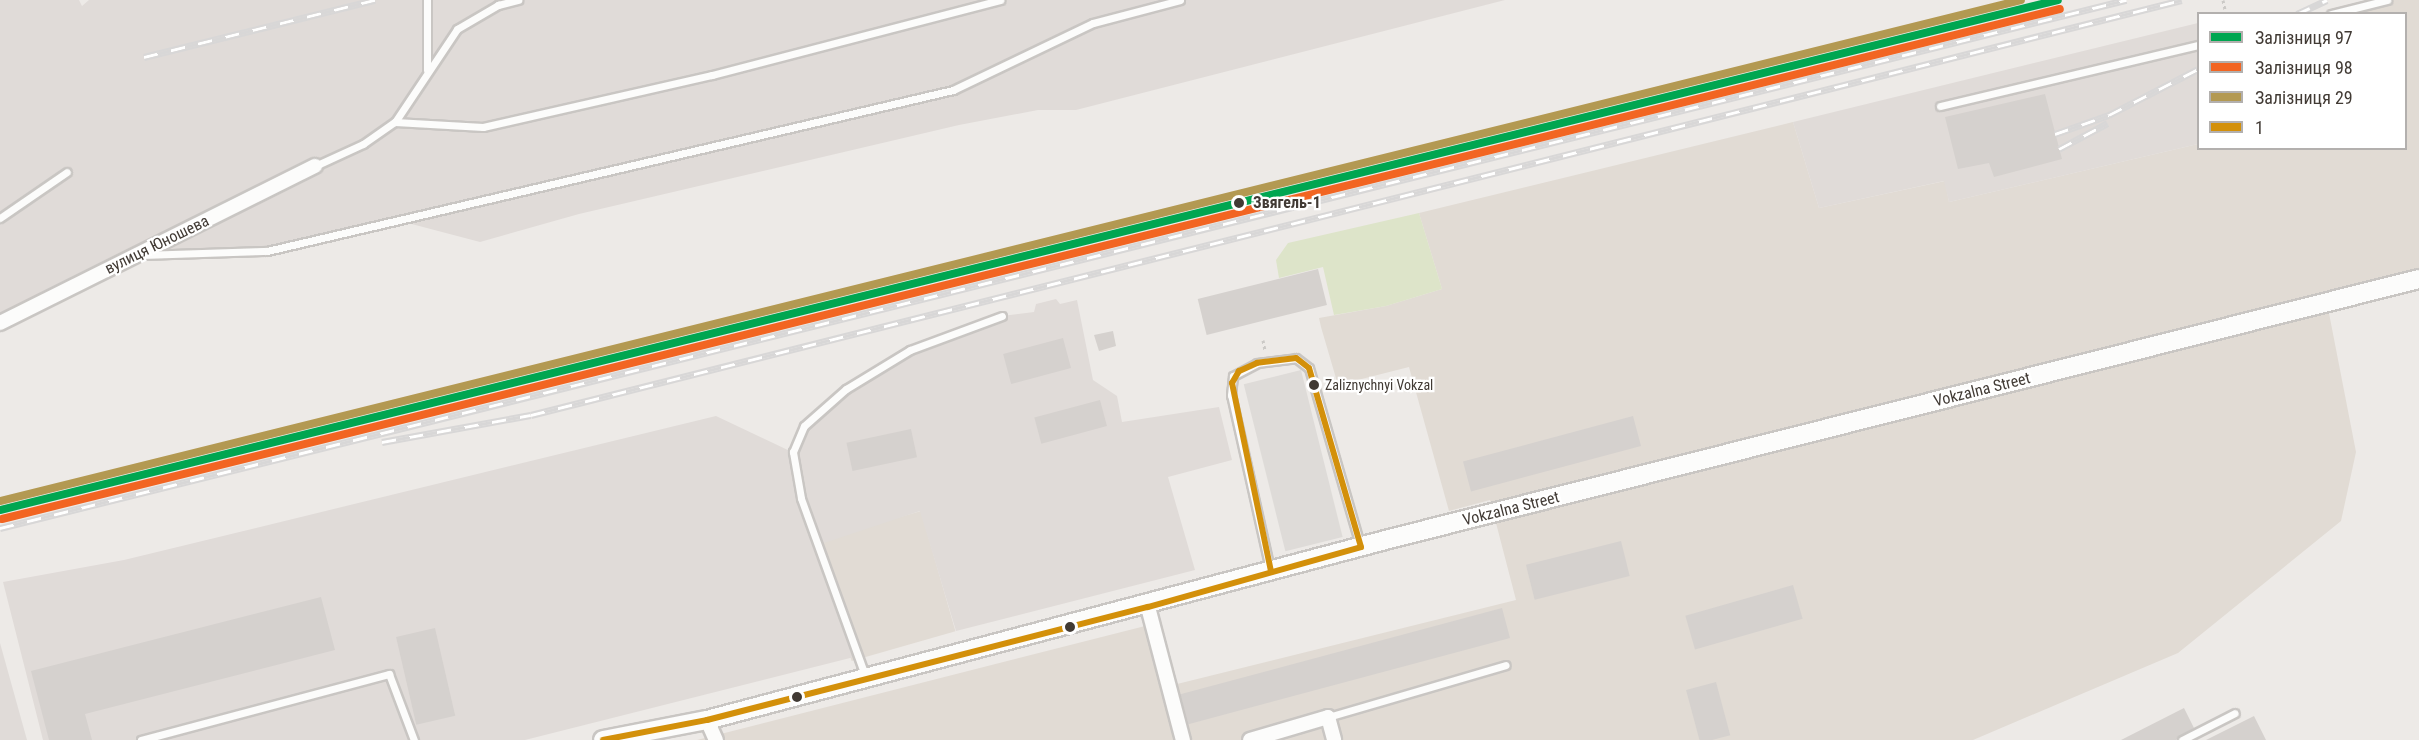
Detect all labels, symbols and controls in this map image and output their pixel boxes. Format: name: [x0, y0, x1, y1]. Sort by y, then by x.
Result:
legend: [2197, 12, 2407, 150]
text: Залізниця 97: [2255, 27, 2353, 48]
text: Залізниця 98: [2255, 57, 2353, 78]
text: Залізниця 29: [2255, 87, 2353, 108]
text: 1: [2255, 117, 2264, 138]
place label: Звягель-1: [1253, 193, 1321, 213]
marker: Звягель-1: [1230, 194, 1248, 212]
street label: вулиця Юношева: [102, 212, 212, 278]
street label: Vokzalna Street: [1932, 369, 2032, 411]
place label: Zaliznychnyi Vokzal: [1325, 377, 1433, 393]
marker: Zaliznychnyi Vokzal: [1308, 379, 1320, 391]
street label: Vokzalna Street: [1461, 488, 1561, 530]
unlabelled marker: [1064, 621, 1076, 633]
unlabelled marker: [791, 691, 803, 703]

